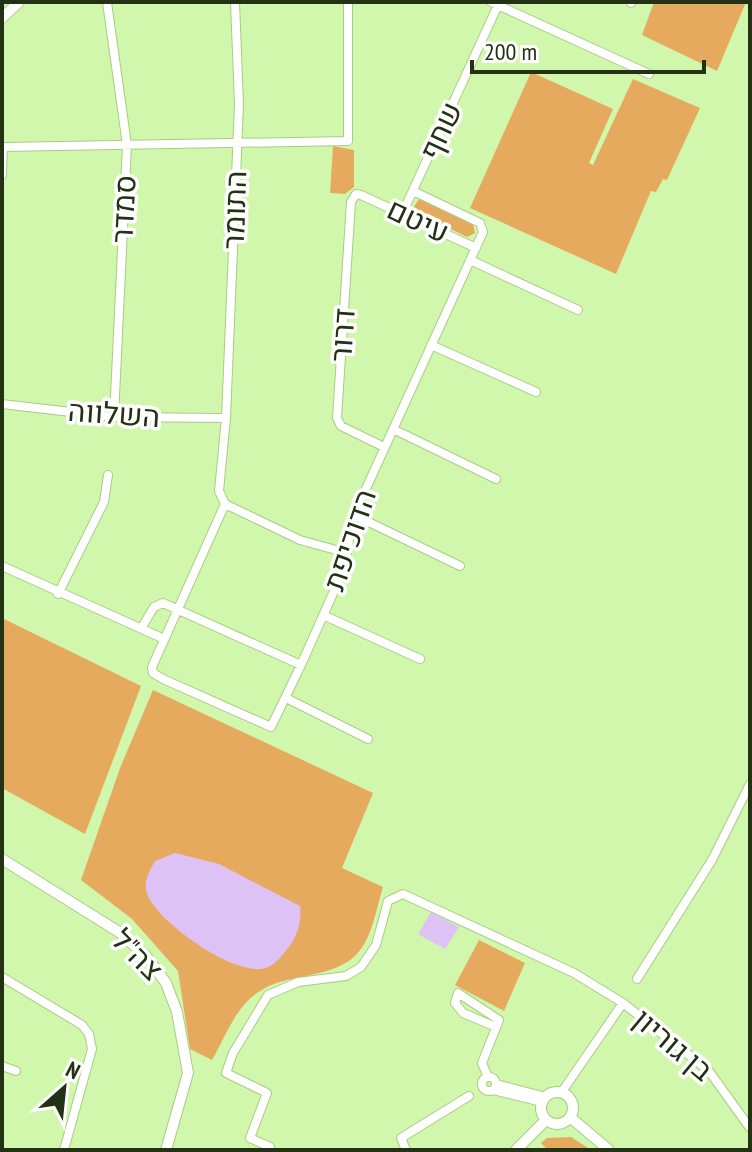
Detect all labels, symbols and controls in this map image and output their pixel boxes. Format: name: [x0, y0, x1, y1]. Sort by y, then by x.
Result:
scale bar: [472, 24, 704, 74]
text: 200 m: [484, 36, 537, 67]
street label: שחף: [409, 95, 470, 166]
street label: התומר: [213, 170, 254, 250]
street label: סמדר: [101, 174, 144, 244]
street label: עיטם: [381, 188, 456, 251]
street label: דרור: [320, 307, 363, 363]
street label: השלווה: [67, 390, 161, 435]
street label: הדוכיפת: [313, 484, 384, 595]
street label: צה"ל: [104, 920, 172, 988]
street label: בן גוריון: [626, 999, 722, 1089]
north arrow: [24, 1048, 104, 1128]
text: N: [61, 1055, 85, 1085]

